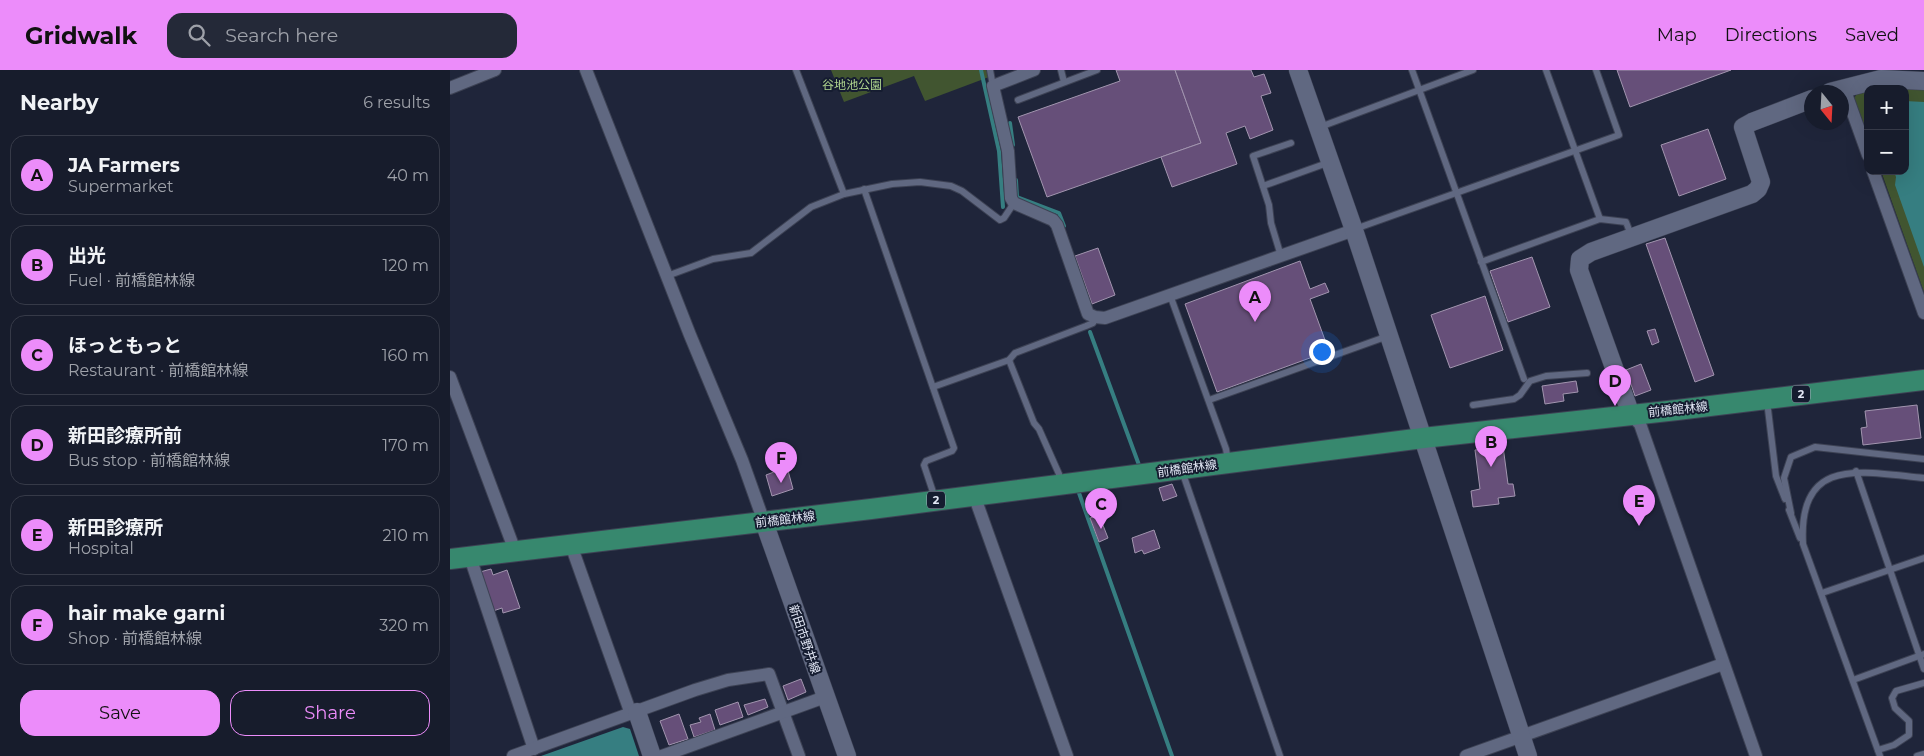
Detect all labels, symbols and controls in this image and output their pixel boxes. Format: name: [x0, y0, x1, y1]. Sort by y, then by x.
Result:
search box: [167, 13, 517, 58]
text: Gridwalk: [25, 21, 137, 50]
icon: search: [185, 21, 213, 49]
text: Search here: [225, 24, 338, 47]
text: Map: [1657, 24, 1697, 46]
text: Directions: [1725, 24, 1817, 46]
text: Saved: [1845, 24, 1899, 46]
park label: 谷地池公園: [822, 77, 882, 92]
north arrow: [1804, 85, 1849, 130]
map controls: [1864, 85, 1909, 175]
button: +: [1864, 85, 1909, 130]
text: Nearby: [20, 90, 99, 115]
text: 6 results: [363, 93, 430, 112]
button: −: [1864, 130, 1909, 175]
text: JA Farmers: [68, 154, 180, 177]
text: A: [31, 166, 43, 185]
text: 40 m: [387, 166, 429, 185]
text: Supermarket: [68, 177, 174, 196]
text: 出光: [68, 244, 106, 267]
text: B: [31, 256, 43, 275]
text: 120 m: [382, 256, 429, 275]
text: Fuel · 前橋館林線: [68, 271, 195, 290]
pin: A: [1239, 281, 1271, 322]
text: ほっともっと: [68, 334, 182, 357]
your location: [1309, 339, 1335, 365]
text: C: [31, 346, 43, 365]
text: 160 m: [382, 346, 429, 365]
text: Restaurant · 前橋館林線: [68, 361, 248, 380]
pin: D: [1599, 365, 1631, 406]
road number: 2: [1792, 386, 1810, 402]
street label: 前橋館林線: [1647, 398, 1709, 420]
text: 新田診療所前: [68, 424, 182, 447]
pin: B: [1475, 426, 1507, 467]
text: D: [30, 436, 44, 455]
text: 170 m: [382, 436, 429, 455]
pin: F: [765, 442, 797, 483]
text: Bus stop · 前橋館林線: [68, 451, 230, 470]
street label: 前橋館林線: [1156, 456, 1218, 480]
pin: E: [1623, 485, 1655, 526]
pin: C: [1085, 488, 1117, 529]
road number: 2: [927, 492, 945, 508]
street label: 前橋館林線: [754, 508, 816, 530]
text: 新田診療所: [68, 516, 163, 539]
text: E: [32, 526, 42, 545]
text: 210 m: [382, 526, 429, 545]
text: Hospital: [68, 539, 134, 558]
text: hair make garni: [68, 602, 225, 625]
street label: 新田市野井線: [786, 603, 824, 675]
text: F: [32, 616, 42, 635]
text: 320 m: [379, 616, 429, 635]
text: Shop · 前橋館林線: [68, 629, 202, 648]
button: Save: [20, 690, 220, 736]
button: Share: [230, 690, 430, 736]

